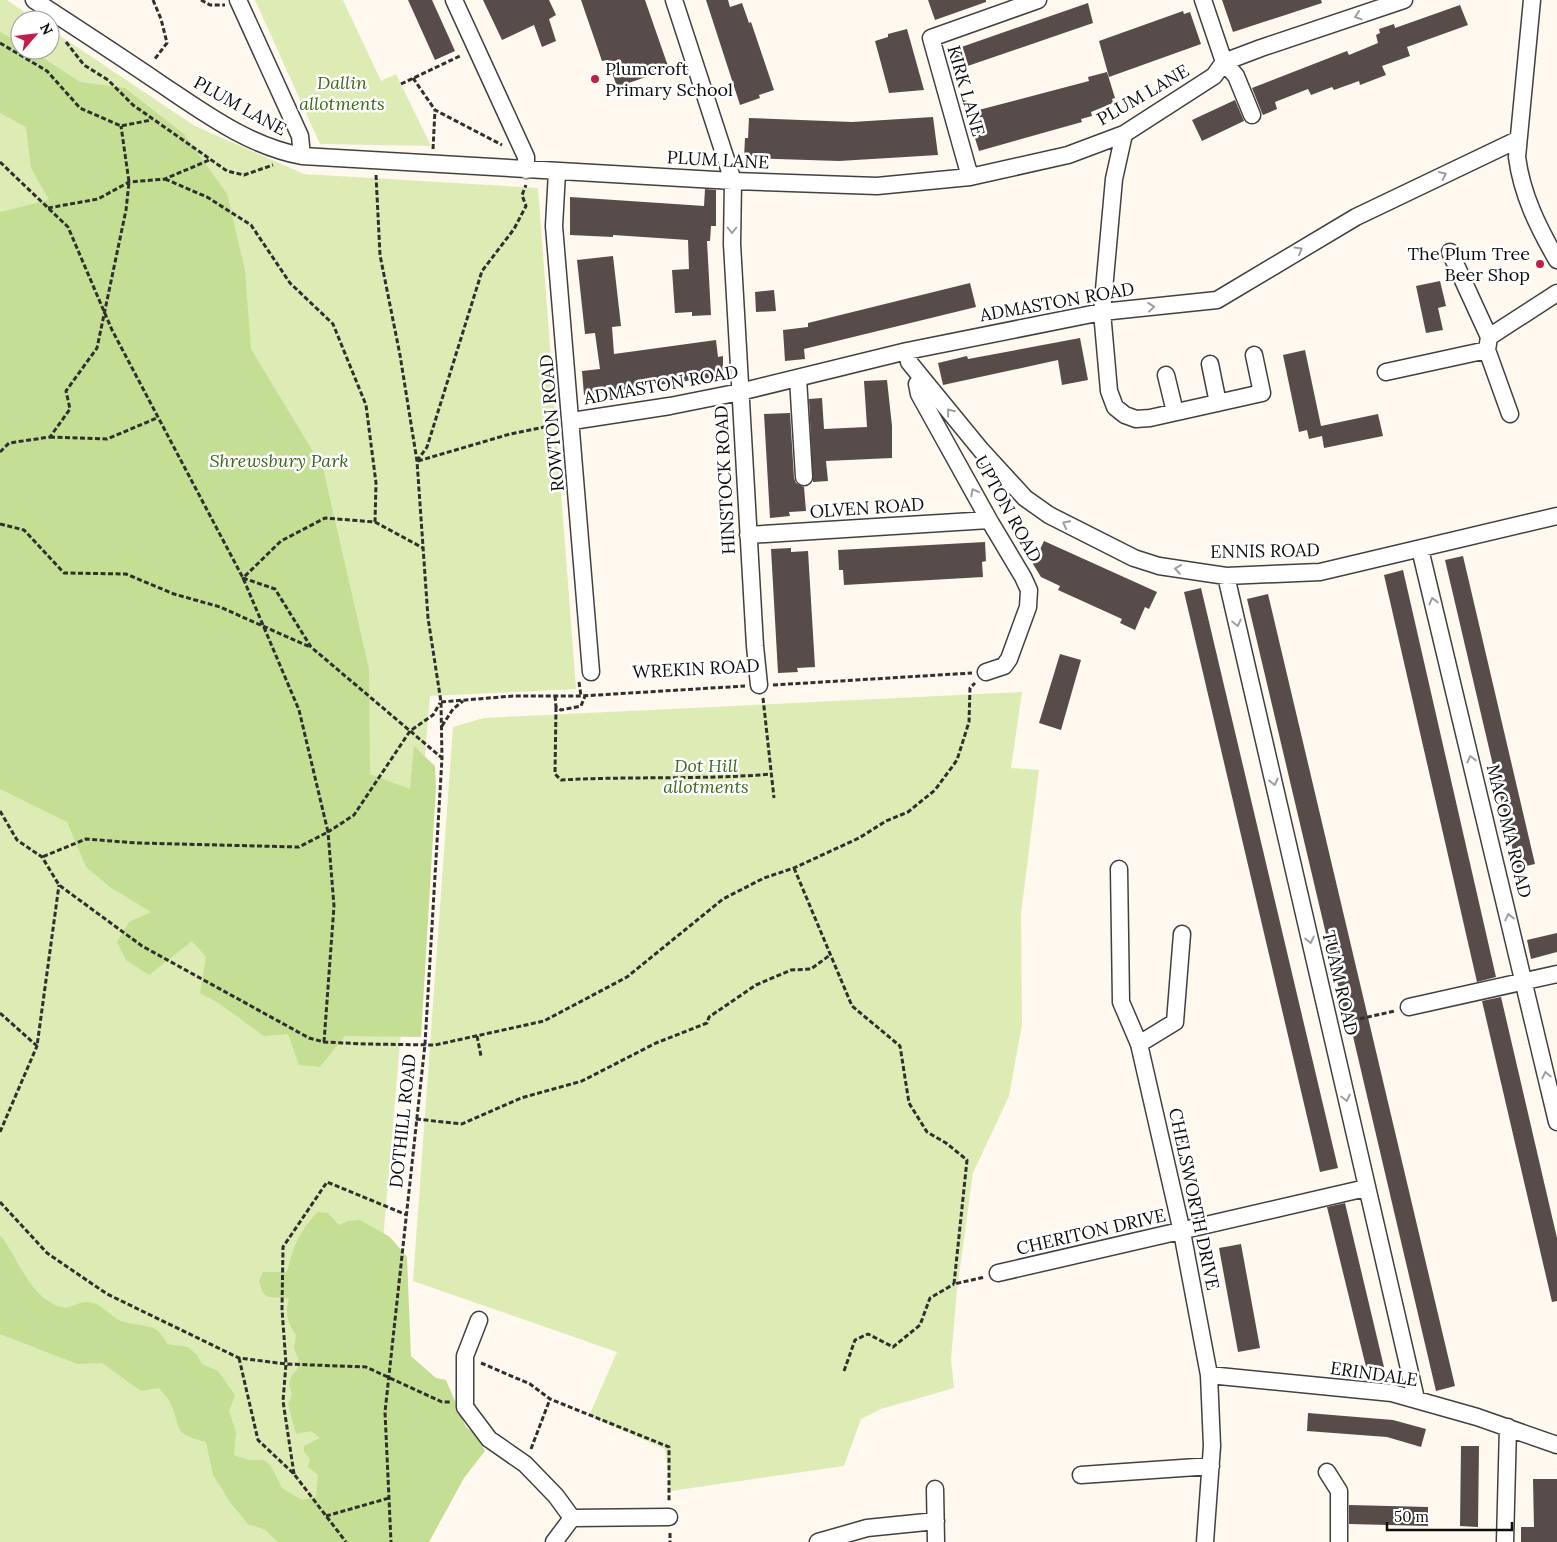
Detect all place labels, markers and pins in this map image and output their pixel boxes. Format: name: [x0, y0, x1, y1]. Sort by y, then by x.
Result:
place label: Plumcroft Primary School: [605, 57, 733, 101]
marker: Plumcroft Primary School: [589, 73, 601, 85]
place label: The Plum Tree Beer Shop: [1408, 242, 1530, 286]
marker: The Plum Tree Beer Shop: [1534, 258, 1546, 270]

